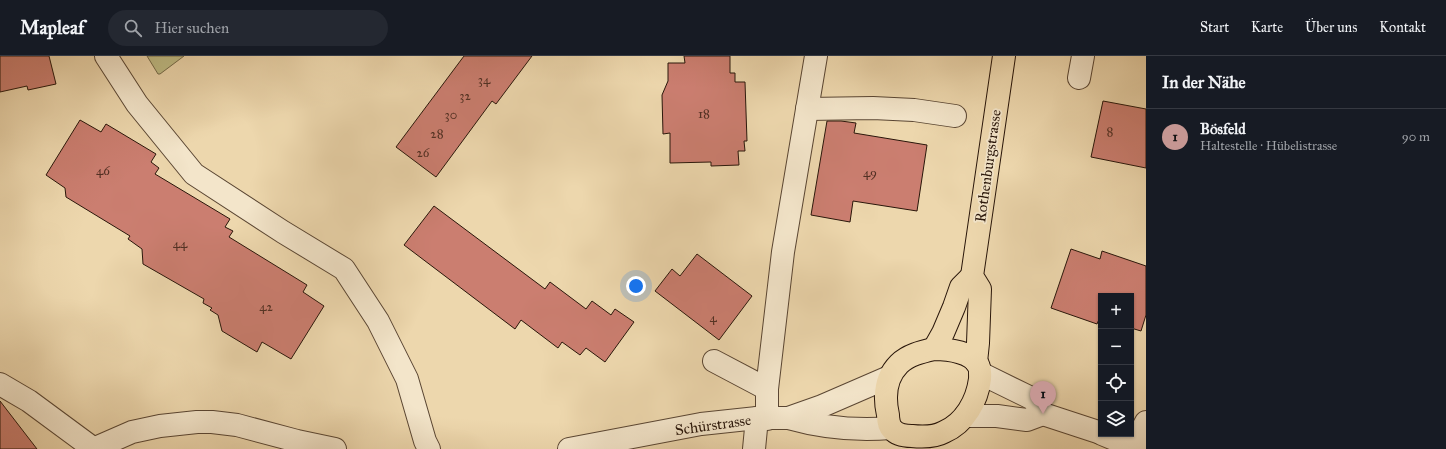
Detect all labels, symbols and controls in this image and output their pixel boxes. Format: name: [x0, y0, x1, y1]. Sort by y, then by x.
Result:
search box: [108, 10, 388, 46]
text: Mapleaf: [20, 16, 84, 39]
icon: search: [122, 17, 144, 39]
text: Hier suchen: [154, 19, 229, 37]
text: Start: [1200, 19, 1229, 36]
text: Karte: [1251, 19, 1283, 36]
text: Über uns: [1305, 19, 1357, 36]
text: Kontakt: [1379, 19, 1426, 36]
house number: 34: [478, 72, 491, 88]
text: In der Nähe: [1162, 72, 1246, 93]
house number: 32: [459, 88, 471, 104]
house number: 18: [698, 106, 710, 122]
house number: 30: [445, 107, 457, 123]
street label: Rothenburgstrasse: [971, 108, 1005, 224]
text: Bösfeld: [1200, 120, 1246, 138]
house number: 8: [1107, 124, 1114, 140]
house number: 28: [430, 126, 444, 142]
text: 1: [1172, 129, 1178, 145]
text: 90 m: [1402, 129, 1430, 145]
text: Haltestelle · Hübelistrasse: [1200, 138, 1337, 154]
house number: 26: [416, 145, 430, 161]
house number: 46: [96, 163, 110, 179]
house number: 49: [863, 165, 877, 181]
house number: 44: [173, 236, 188, 252]
your location: [626, 276, 646, 296]
map controls: [1098, 293, 1134, 437]
button: +: [1098, 293, 1134, 329]
house number: 42: [259, 299, 273, 315]
house number: 4: [709, 310, 717, 326]
button: −: [1098, 329, 1134, 365]
button: locate: [1098, 365, 1134, 401]
pin: 1: [1030, 381, 1056, 414]
button: layers: [1098, 401, 1134, 437]
street label: Schürstrasse: [674, 411, 752, 439]

